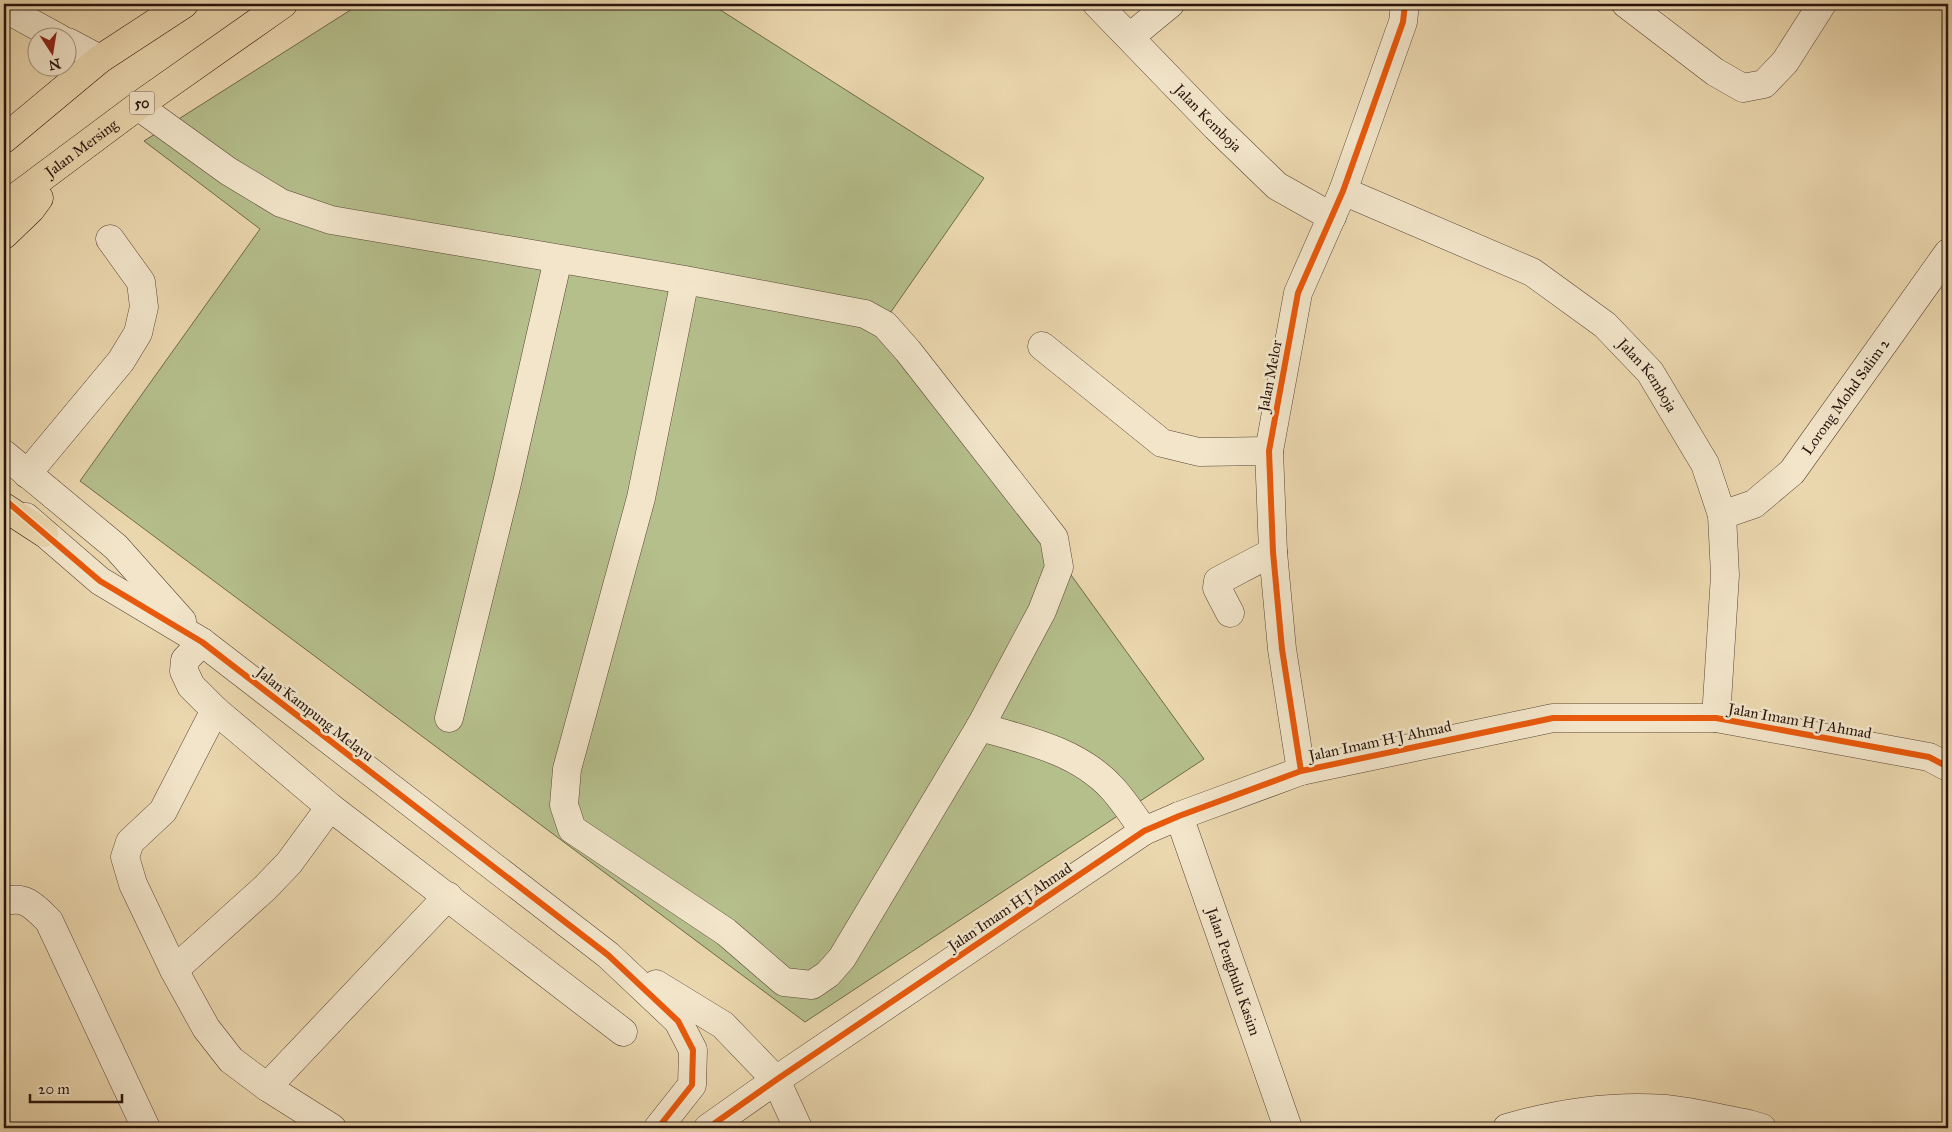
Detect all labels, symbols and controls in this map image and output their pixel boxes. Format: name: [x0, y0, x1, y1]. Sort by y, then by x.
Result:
north arrow: [28, 28, 78, 78]
text: N: [47, 55, 62, 74]
street label: Jalan Kemboja: [1168, 79, 1246, 156]
road number: 50: [130, 92, 154, 115]
street label: Jalan Mersing: [40, 115, 122, 183]
street label: Jalan Kemboja: [1612, 333, 1681, 416]
street label: Lorong Mohd Salim 2: [1798, 334, 1894, 458]
street label: Jalan Melor: [1254, 338, 1287, 416]
street label: Jalan Kampung Melayu: [251, 661, 377, 766]
street label: Jalan Imam H J Ahmad: [1725, 699, 1874, 744]
street label: Jalan Imam H J Ahmad: [1305, 717, 1454, 766]
street label: Jalan Imam H J Ahmad: [943, 859, 1076, 957]
street label: Jalan Penghulu Kasim: [1201, 904, 1264, 1038]
scale bar: [30, 1072, 122, 1104]
text: 20 m: [38, 1080, 70, 1098]

